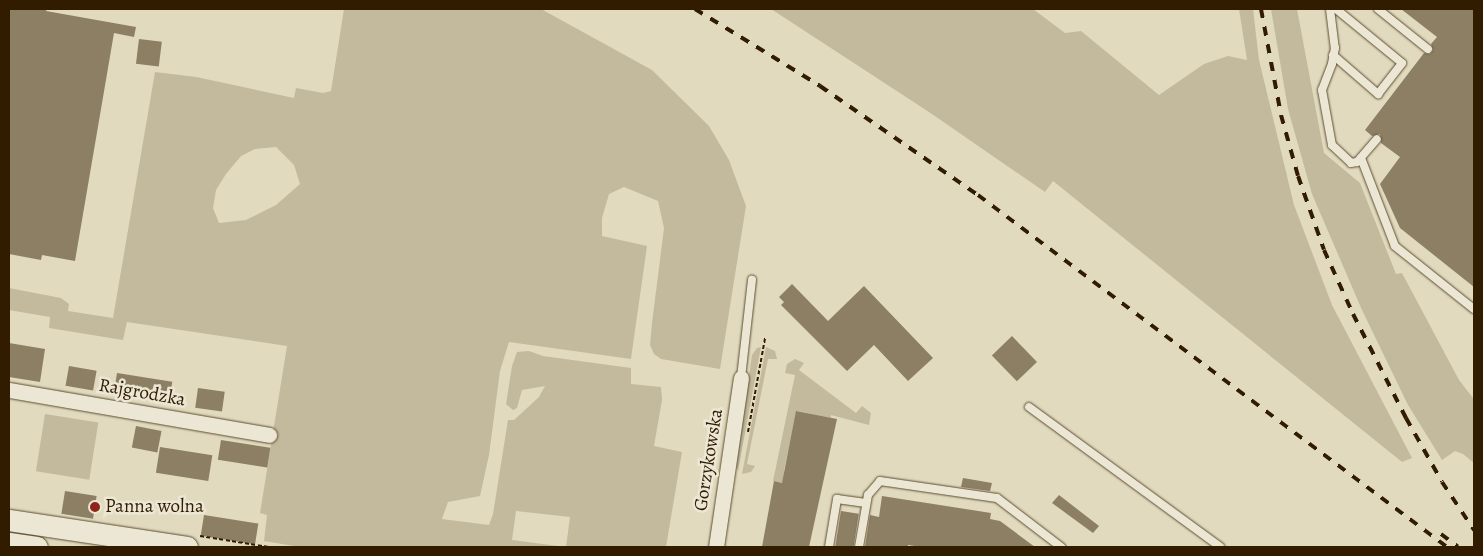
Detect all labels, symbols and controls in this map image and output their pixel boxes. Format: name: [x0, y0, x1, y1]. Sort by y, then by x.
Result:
street label: Rajgrodzka: [97, 374, 187, 412]
street label: Gorzykowska: [690, 407, 728, 513]
place label: Panna wolna: [105, 496, 204, 518]
marker: Panna wolna: [89, 501, 101, 513]

